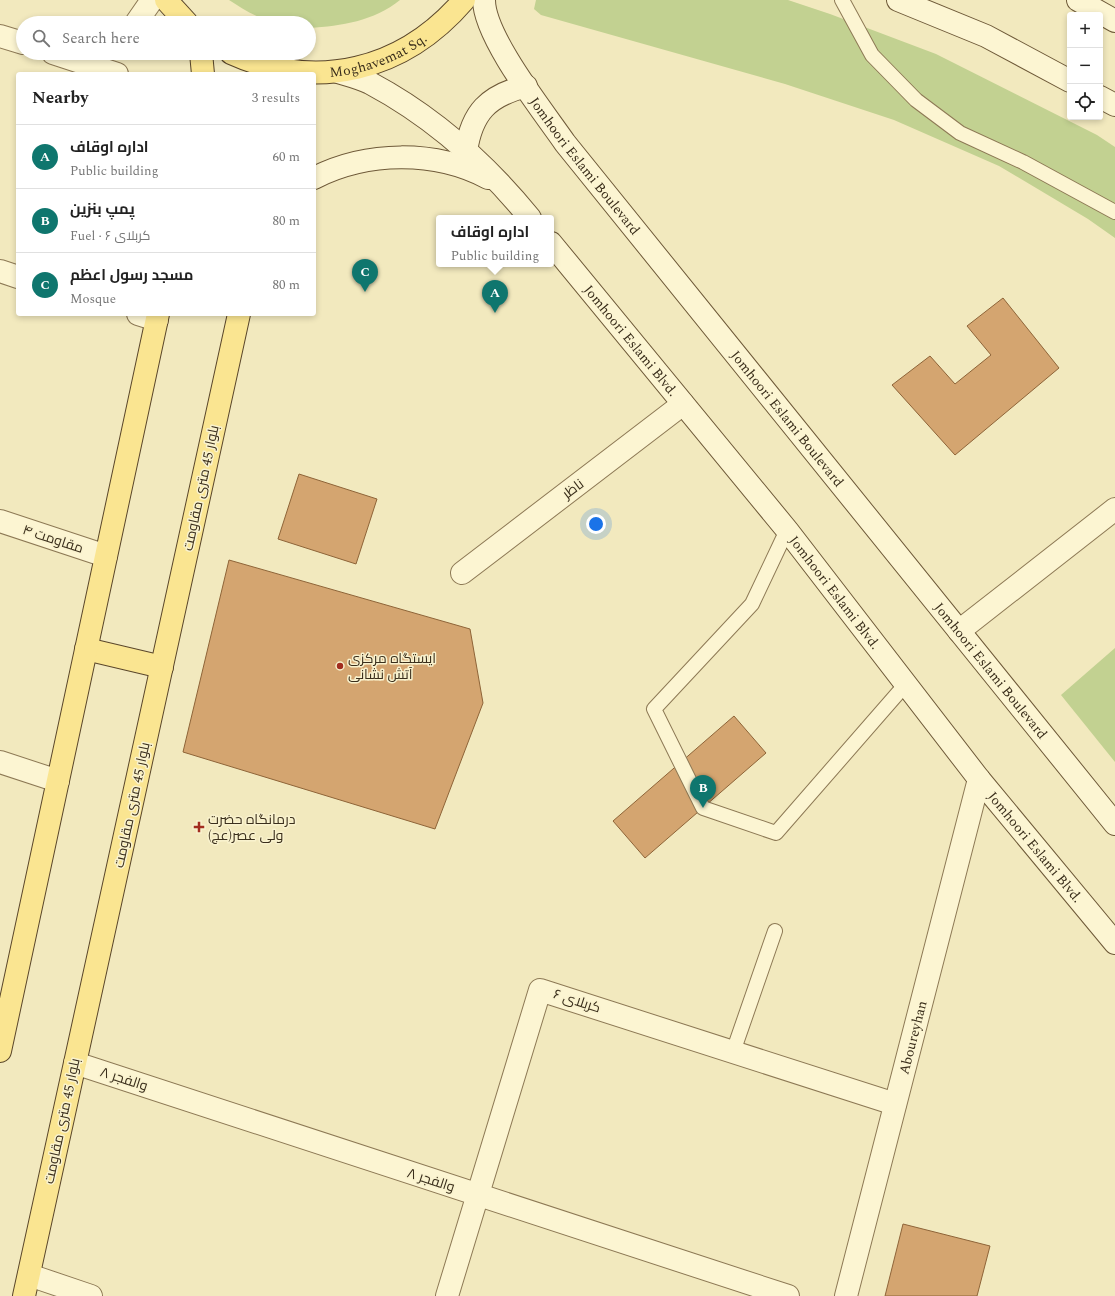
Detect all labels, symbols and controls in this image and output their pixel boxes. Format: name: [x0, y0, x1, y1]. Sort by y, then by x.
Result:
map controls: [1067, 12, 1103, 120]
button: +: [1067, 12, 1103, 48]
search box: [16, 16, 316, 60]
icon: search: [30, 27, 52, 49]
text: Search here: [62, 27, 140, 50]
street label: Moghavemat Sq.: [328, 28, 431, 82]
button: −: [1067, 48, 1103, 84]
button: locate: [1067, 84, 1103, 120]
text: Nearby: [32, 85, 88, 111]
text: 3 results: [252, 88, 300, 108]
street label: Jomhoori Eslami Boulevard: [524, 92, 646, 239]
text: اداره اوقاف: [70, 136, 149, 159]
text: A: [40, 147, 50, 167]
text: 60 m: [273, 147, 300, 167]
text: Public building: [70, 161, 159, 181]
text: پمپ بنزین: [70, 198, 135, 221]
text: B: [40, 211, 50, 231]
text: 80 m: [273, 211, 300, 231]
popup: [436, 215, 554, 267]
text: اداره اوقاف: [451, 221, 529, 244]
text: Fuel · کربلای ۶: [70, 226, 150, 246]
text: Public building: [451, 246, 539, 266]
pin: C: [352, 259, 378, 292]
text: مسجد رسول اعظم: [70, 264, 193, 287]
text: C: [40, 275, 50, 295]
text: 80 m: [273, 275, 300, 295]
pin: A: [482, 280, 508, 313]
street label: Jomhoori Eslami Blvd.: [579, 280, 683, 401]
text: Mosque: [70, 289, 116, 309]
street label: Jomhoori Eslami Boulevard: [726, 346, 849, 491]
street label: بلوار 45 متری مقاومت: [177, 423, 225, 553]
street label: ناظر: [557, 474, 588, 505]
your location: [586, 514, 606, 534]
street label: مقاومت ۴: [20, 519, 86, 559]
street label: Jomhoori Eslami Blvd.: [784, 531, 886, 654]
street label: Jomhoori Eslami Boulevard: [929, 598, 1053, 743]
place label: ایستگاه مرکزی آتش نشانی: [348, 648, 436, 685]
marker: ایستگاه مرکزی آتش نشانی: [335, 661, 345, 671]
street label: بلوار 45 متری مقاومت: [108, 740, 156, 870]
pin: B: [690, 775, 716, 808]
street label: Jomhoori Eslami Blvd.: [983, 787, 1088, 907]
place label: درمانگاه حضرت ولی عصر(عج): [208, 809, 296, 846]
marker: درمانگاه حضرت ولی عصر(عج): [193, 821, 205, 833]
street label: کربلای ۶: [551, 983, 603, 1019]
street label: Aboureyhan: [893, 998, 932, 1077]
street label: بلوار 45 متری مقاومت: [38, 1056, 86, 1186]
street label: والفجر ۸: [97, 1061, 151, 1097]
street label: والفجر ۸: [404, 1162, 458, 1198]

